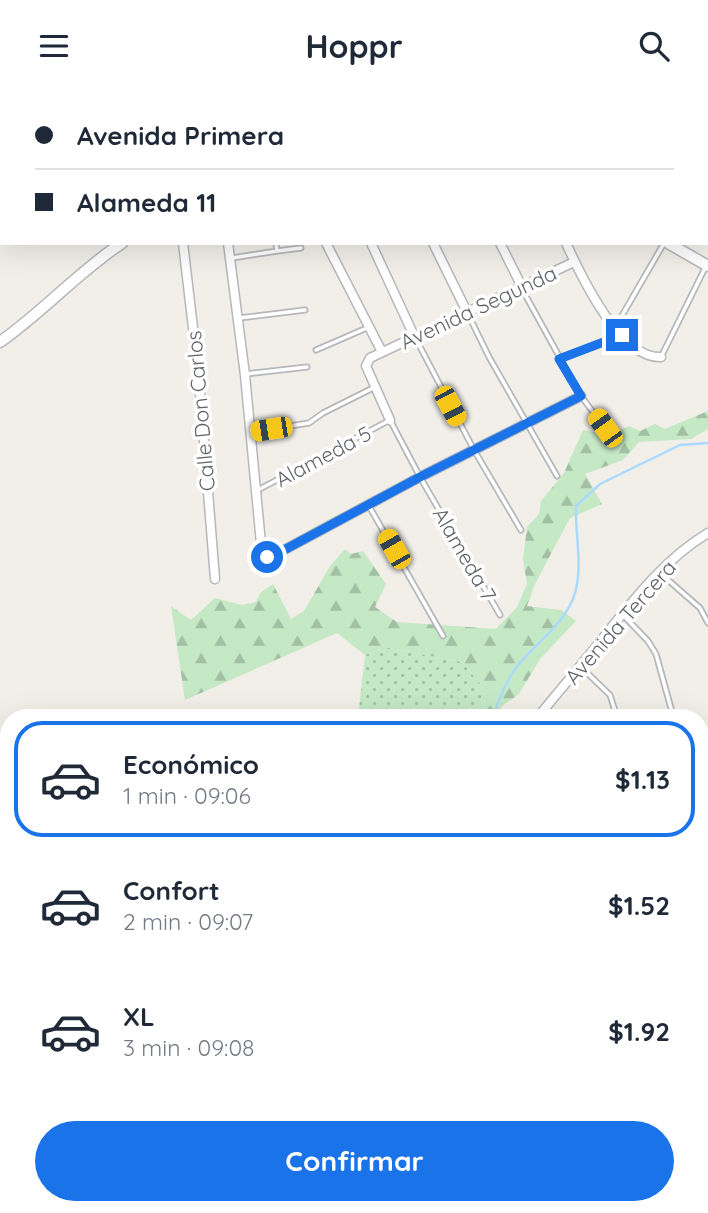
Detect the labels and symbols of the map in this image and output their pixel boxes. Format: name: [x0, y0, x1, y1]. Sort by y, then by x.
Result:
street label: Avenida Segunda: [396, 259, 560, 355]
route end: [606, 319, 638, 351]
street label: Calle Don Carlos: [180, 330, 220, 492]
car: [431, 383, 470, 429]
car: [585, 405, 626, 451]
car: [249, 415, 294, 443]
street label: Alameda 5: [271, 420, 375, 492]
street label: Alameda 7: [428, 502, 502, 606]
car: [375, 526, 414, 572]
route start: [251, 541, 283, 573]
street label: Avenida Tercera: [559, 554, 681, 690]

